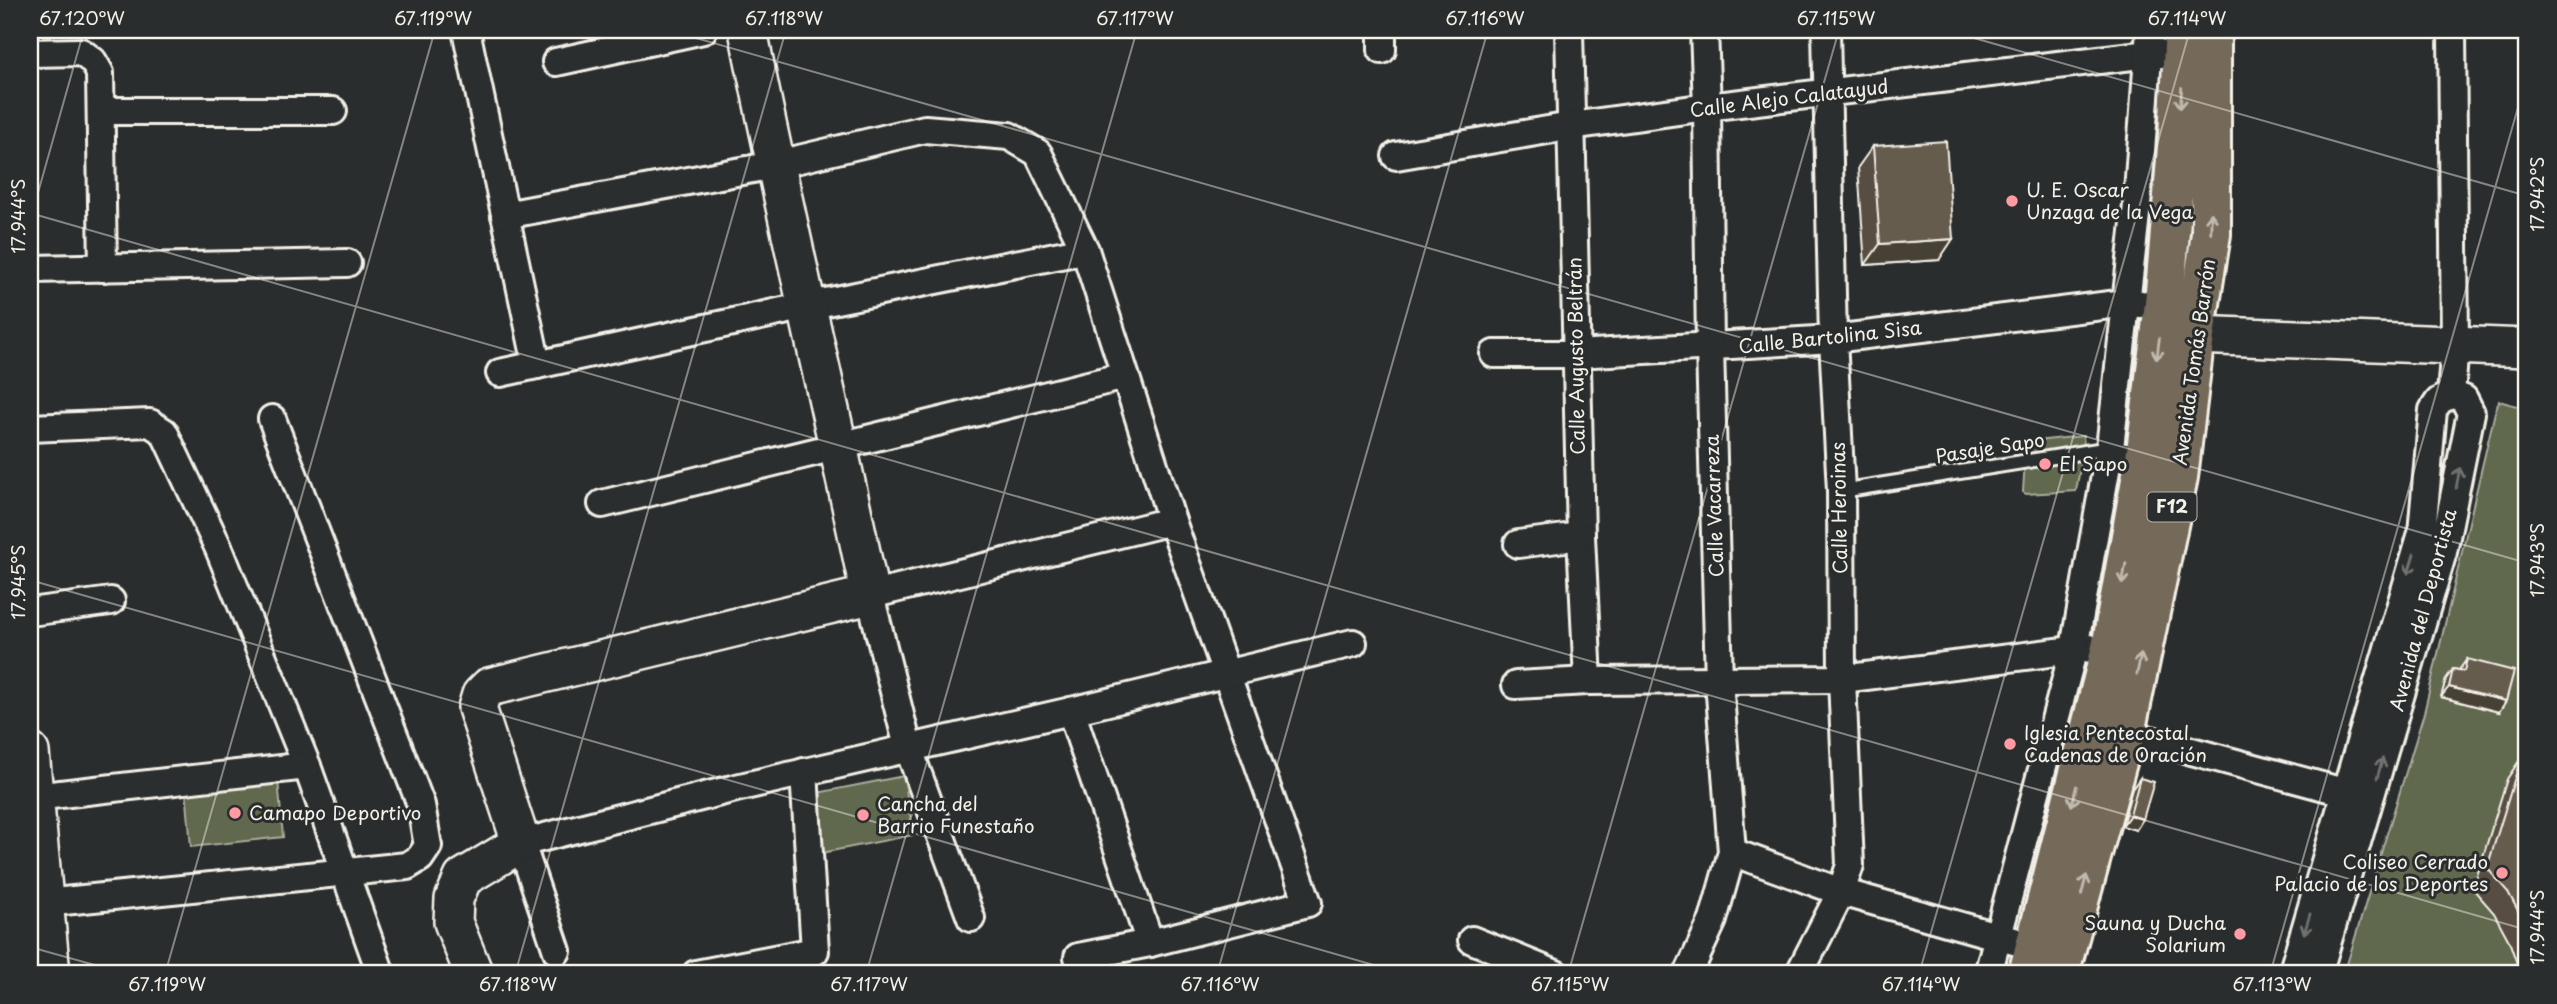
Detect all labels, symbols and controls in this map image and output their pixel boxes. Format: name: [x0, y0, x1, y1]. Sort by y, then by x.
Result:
text: 67.120°W: [39, 4, 125, 31]
text: 67.119°W: [394, 4, 472, 31]
text: 67.118°W: [745, 4, 824, 31]
text: 67.117°W: [1096, 4, 1174, 31]
text: 67.116°W: [1446, 4, 1525, 31]
text: 67.115°W: [1797, 4, 1876, 31]
text: 67.114°W: [2148, 4, 2227, 31]
street label: Calle Alejo Calatayud: [1688, 71, 1890, 123]
one-way arrow: [2174, 86, 2187, 109]
text: 17.942°S: [2523, 157, 2550, 231]
place label: U. E. Oscar Unzaga de la Vega: [2026, 175, 2194, 225]
text: 17.944°S: [4, 179, 31, 253]
marker: U. E. Oscar Unzaga de la Vega: [2004, 193, 2020, 209]
one-way arrow: [2205, 211, 2218, 234]
street label: Calle Augusto Beltrán: [1559, 257, 1591, 455]
street label: Avenida Tomás Barrón: [2165, 257, 2221, 467]
street label: Calle Bartolina Sisa: [1737, 312, 1923, 360]
one-way arrow: [2152, 337, 2165, 360]
street label: Pasaje Sapo: [1933, 425, 2046, 469]
street label: Calle Vacarreza: [1697, 434, 1729, 578]
street label: Calle Heroinas: [1823, 442, 1853, 574]
place label: El Sapo: [2059, 449, 2127, 477]
marker: El Sapo: [2037, 456, 2053, 472]
one-way arrow: [2451, 467, 2465, 490]
road number: F12: [2148, 492, 2196, 522]
street label: Avenida del Deportista: [2382, 505, 2463, 714]
text: 17.943°S: [2523, 523, 2550, 597]
text: 17.945°S: [4, 545, 31, 619]
one-way arrow: [2404, 552, 2417, 574]
one-way arrow: [2117, 562, 2131, 585]
one-way arrow: [2133, 653, 2147, 676]
place label: Iglesia Pentecostal Cadenas de Oración: [2024, 718, 2207, 768]
marker: Iglesia Pentecostal Cadenas de Oración: [2002, 736, 2018, 752]
one-way arrow: [2374, 757, 2387, 779]
one-way arrow: [2067, 784, 2080, 806]
place label: Cancha del Barrio Funestaño: [877, 789, 1035, 839]
place label: Camapo Deportivo: [249, 798, 421, 826]
marker: Camapo Deportivo: [227, 805, 243, 821]
marker: Cancha del Barrio Funestaño: [855, 807, 871, 823]
place label: Coliseo Cerrado Palacio de los Deportes: [2274, 847, 2488, 897]
marker: Coliseo Cerrado Palacio de los Deportes: [2494, 865, 2510, 881]
one-way arrow: [2078, 874, 2091, 897]
text: 17.944°S: [2523, 890, 2550, 964]
place label: Sauna y Ducha Solarium: [2085, 908, 2226, 958]
one-way arrow: [2300, 912, 2313, 934]
marker: Sauna y Ducha Solarium: [2232, 926, 2248, 942]
text: 67.119°W: [128, 970, 206, 997]
text: 67.118°W: [479, 970, 558, 997]
text: 67.117°W: [830, 970, 908, 997]
text: 67.116°W: [1181, 970, 1260, 997]
text: 67.115°W: [1531, 970, 1610, 997]
text: 67.114°W: [1882, 970, 1961, 997]
text: 67.113°W: [2233, 970, 2312, 997]

